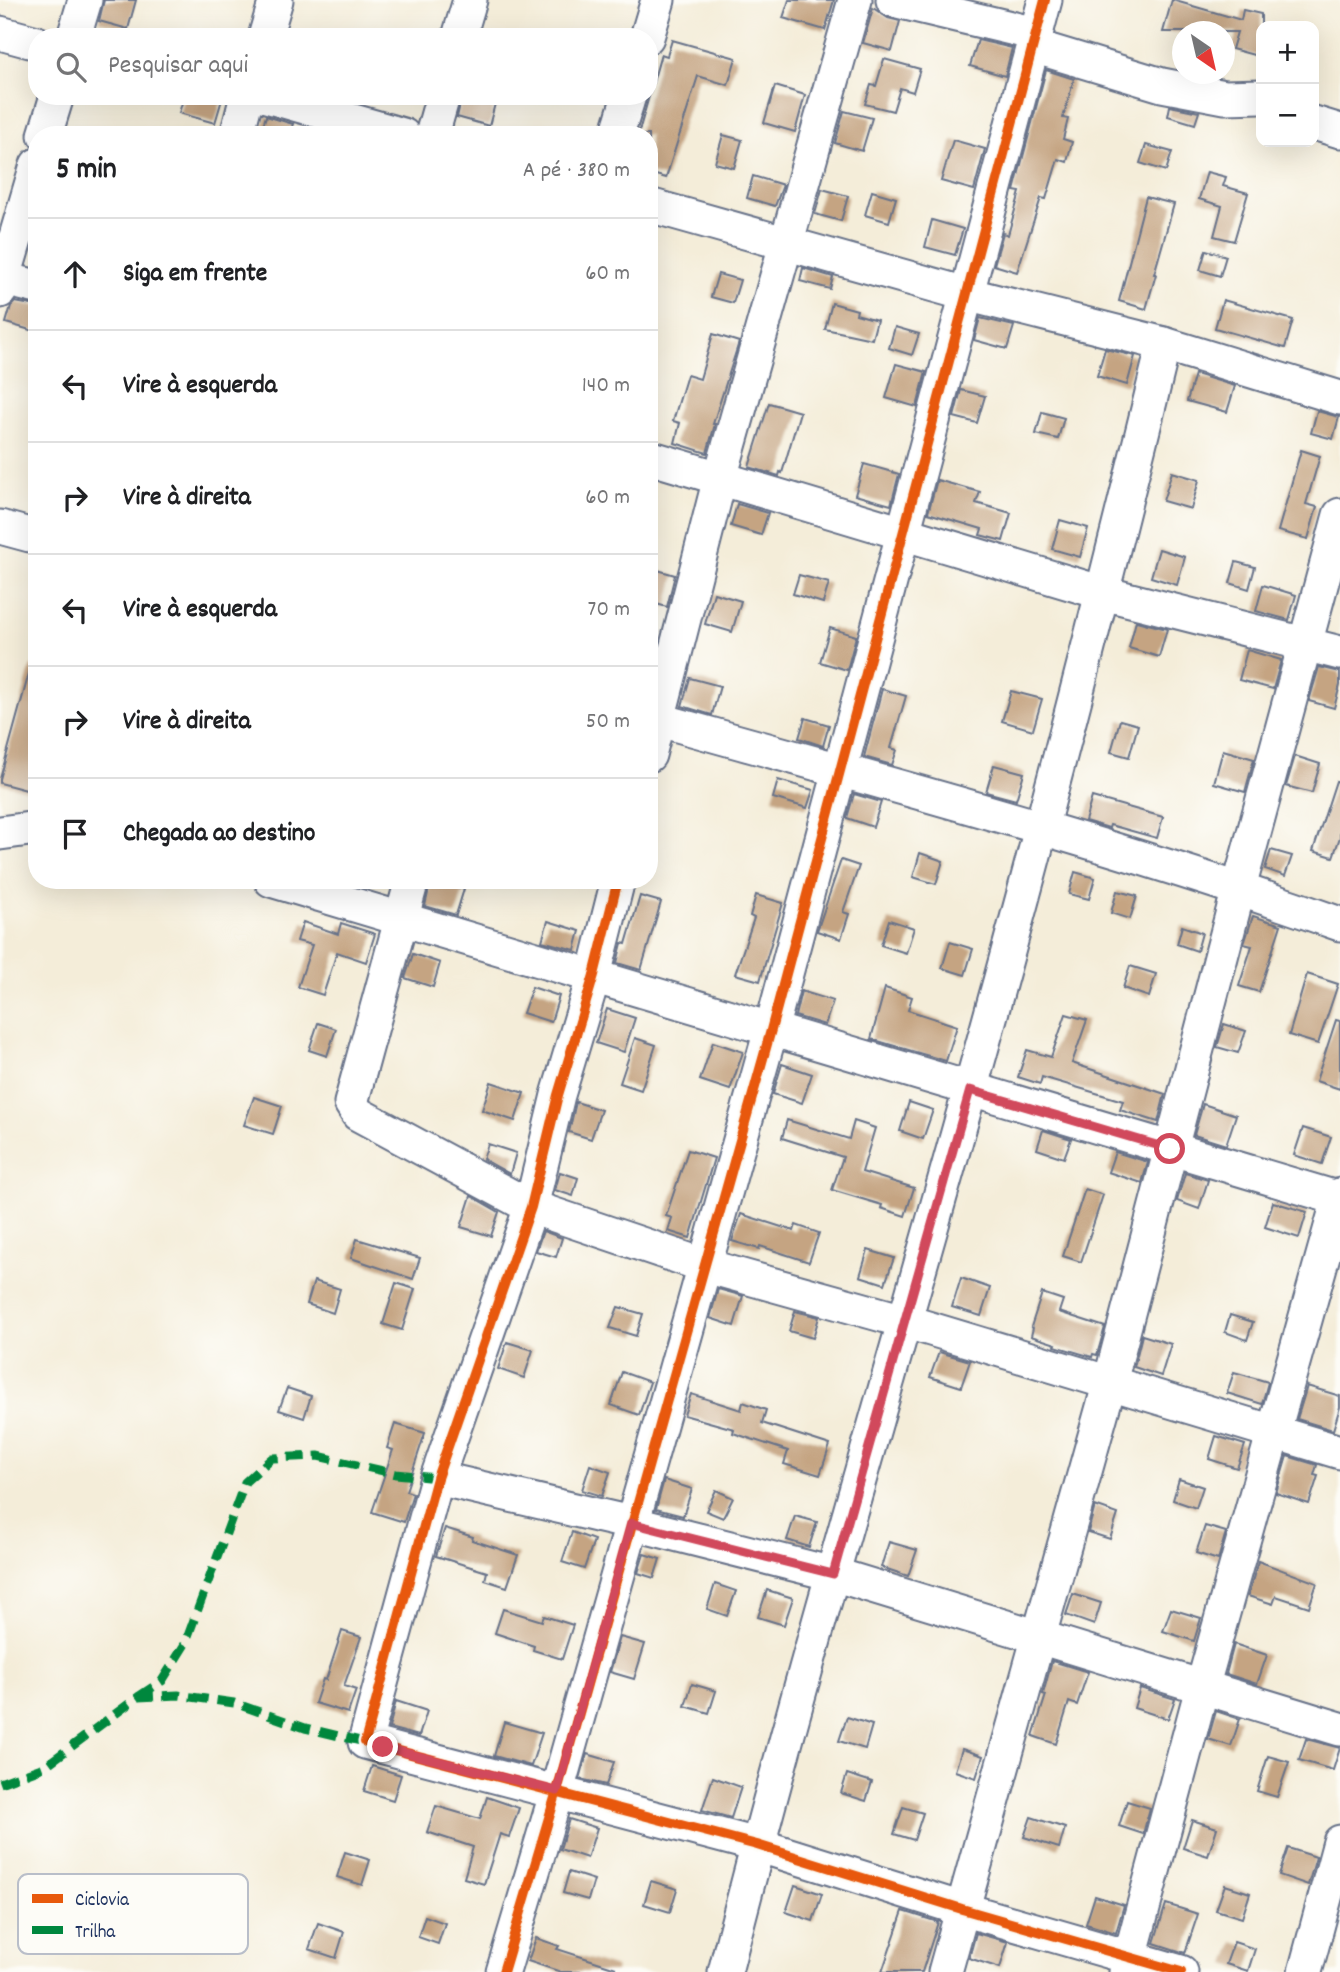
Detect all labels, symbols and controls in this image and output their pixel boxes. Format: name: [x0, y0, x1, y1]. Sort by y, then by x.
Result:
north arrow: [1172, 21, 1235, 84]
map controls: [1256, 21, 1319, 147]
button: +: [1256, 21, 1319, 84]
search box: [28, 28, 658, 105]
icon: search: [52, 48, 90, 86]
text: Pesquisar aqui: [108, 48, 248, 85]
button: −: [1256, 84, 1319, 147]
text: 5 min: [56, 150, 117, 193]
text: A pé · 380 m: [523, 155, 630, 188]
icon: ahead: [56, 255, 94, 293]
text: Siga em frente: [123, 256, 267, 293]
text: 60 m: [585, 258, 630, 291]
icon: left: [56, 367, 94, 405]
text: Vire à esquerda: [123, 368, 277, 405]
text: 140 m: [582, 370, 630, 403]
icon: right: [56, 479, 94, 517]
text: Vire à direita: [123, 480, 251, 517]
text: 60 m: [585, 482, 630, 515]
icon: left: [56, 591, 94, 629]
text: Vire à esquerda: [123, 592, 277, 629]
text: 70 m: [588, 594, 630, 627]
icon: right: [56, 703, 94, 741]
text: Vire à direita: [123, 704, 251, 741]
text: 50 m: [586, 706, 630, 739]
icon: arrive: [56, 815, 94, 853]
text: Chegada ao destino: [123, 816, 315, 853]
route start: [1154, 1133, 1185, 1164]
route end: [367, 1731, 398, 1762]
legend: [18, 1874, 248, 1954]
text: Ciclovia: [75, 1888, 130, 1915]
text: Trilha: [75, 1920, 116, 1947]

